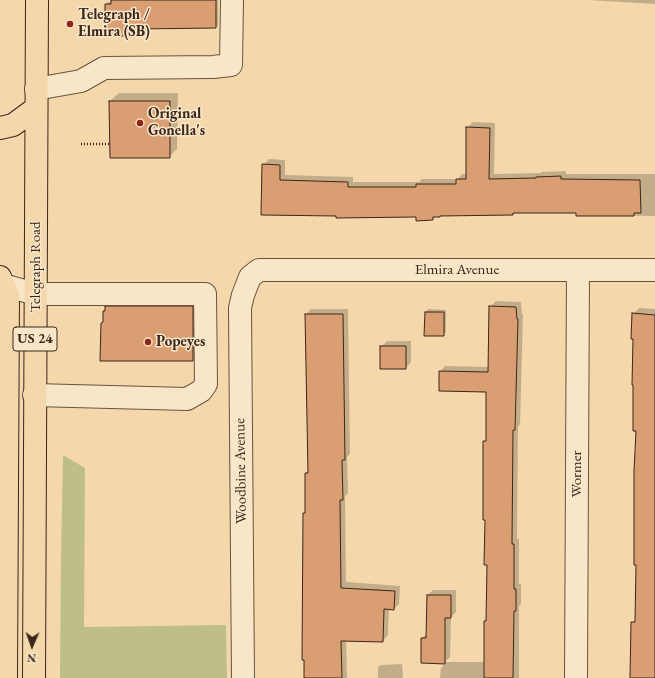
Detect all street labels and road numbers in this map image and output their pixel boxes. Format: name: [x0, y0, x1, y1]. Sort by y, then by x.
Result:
street label: Telegraph Road: [27, 222, 45, 312]
street label: Elmira Avenue: [415, 261, 499, 279]
road number: US 24: [13, 327, 57, 351]
street label: Woodbine Avenue: [231, 418, 251, 524]
street label: Wormer: [568, 450, 586, 498]

